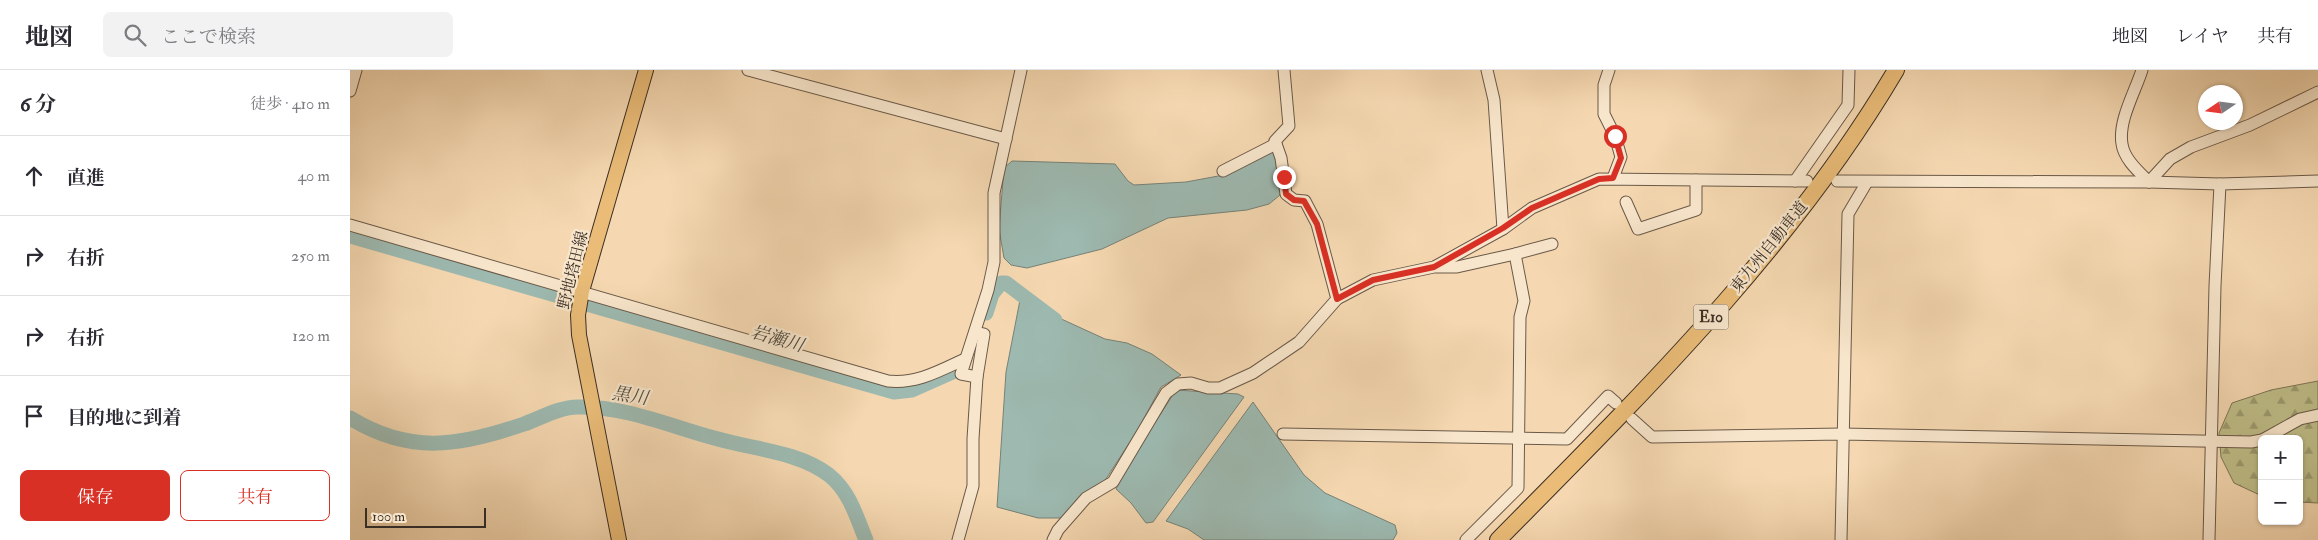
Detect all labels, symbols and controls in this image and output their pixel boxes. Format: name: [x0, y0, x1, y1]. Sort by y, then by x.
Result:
search box: [103, 12, 453, 57]
icon: search: [121, 21, 149, 49]
text: 地図: [25, 22, 73, 53]
text: ここで検索: [161, 25, 256, 49]
text: 地図: [2112, 25, 2148, 48]
text: レイヤ: [2176, 25, 2229, 48]
text: 共有: [2257, 25, 2293, 48]
north arrow: [2198, 85, 2243, 130]
text: 6 分: [20, 91, 56, 118]
text: 徒歩 · 410 m: [250, 94, 330, 114]
route start: [1604, 125, 1627, 148]
icon: ahead: [20, 162, 48, 190]
text: 直進: [67, 166, 105, 190]
text: 40 m: [297, 166, 330, 186]
route end: [1273, 166, 1296, 189]
street label: 東九州自動車道: [1726, 197, 1812, 297]
street label: 野地塔田線: [554, 229, 592, 311]
icon: right: [20, 242, 48, 270]
text: 右折: [67, 246, 105, 270]
text: 250 m: [291, 246, 330, 266]
road number: E10: [1694, 304, 1728, 330]
water label: 岩瀬川: [748, 321, 808, 358]
icon: right: [20, 322, 48, 350]
text: 右折: [67, 326, 105, 350]
text: 120 m: [292, 326, 330, 346]
water label: 黒川: [610, 382, 652, 410]
icon: arrive: [20, 402, 48, 430]
text: 目的地に到着: [67, 406, 181, 430]
map controls: [2258, 435, 2303, 525]
button: +: [2258, 435, 2303, 480]
button: 保存: [20, 470, 170, 521]
button: 共有: [180, 470, 330, 521]
button: −: [2258, 480, 2303, 525]
scale bar: [365, 505, 486, 528]
text: 100 m: [372, 508, 405, 525]

